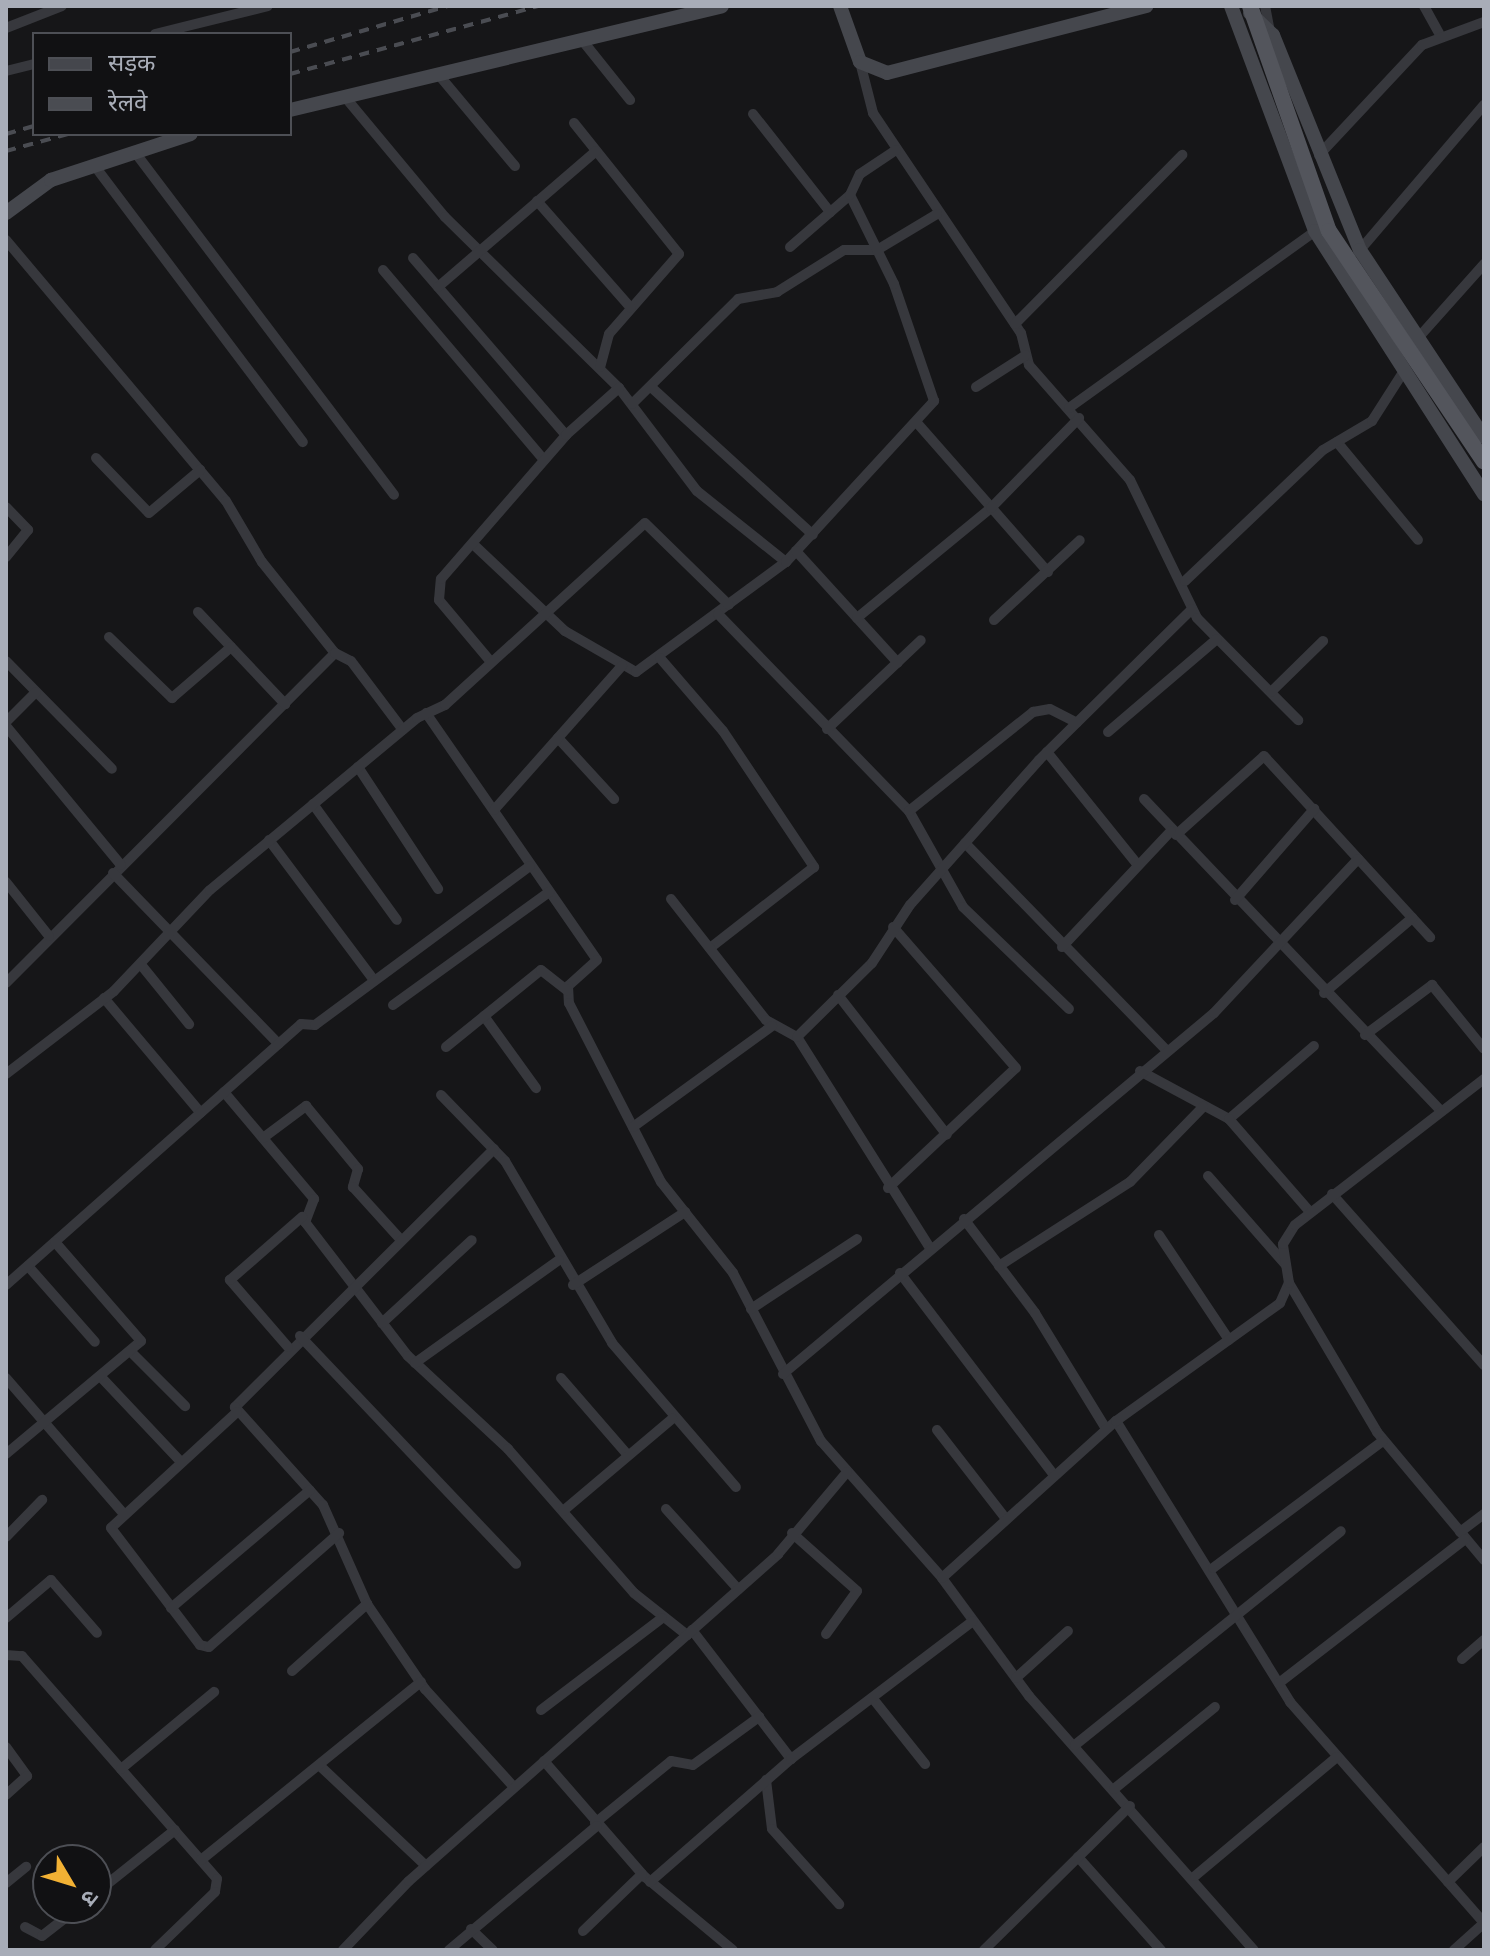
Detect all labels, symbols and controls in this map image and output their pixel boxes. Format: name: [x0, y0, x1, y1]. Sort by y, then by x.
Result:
legend: [32, 32, 292, 136]
text: सड़क: [108, 47, 156, 79]
text: रेलवे: [108, 87, 147, 119]
north arrow: [32, 1844, 112, 1924]
text: उ: [74, 1883, 105, 1912]

